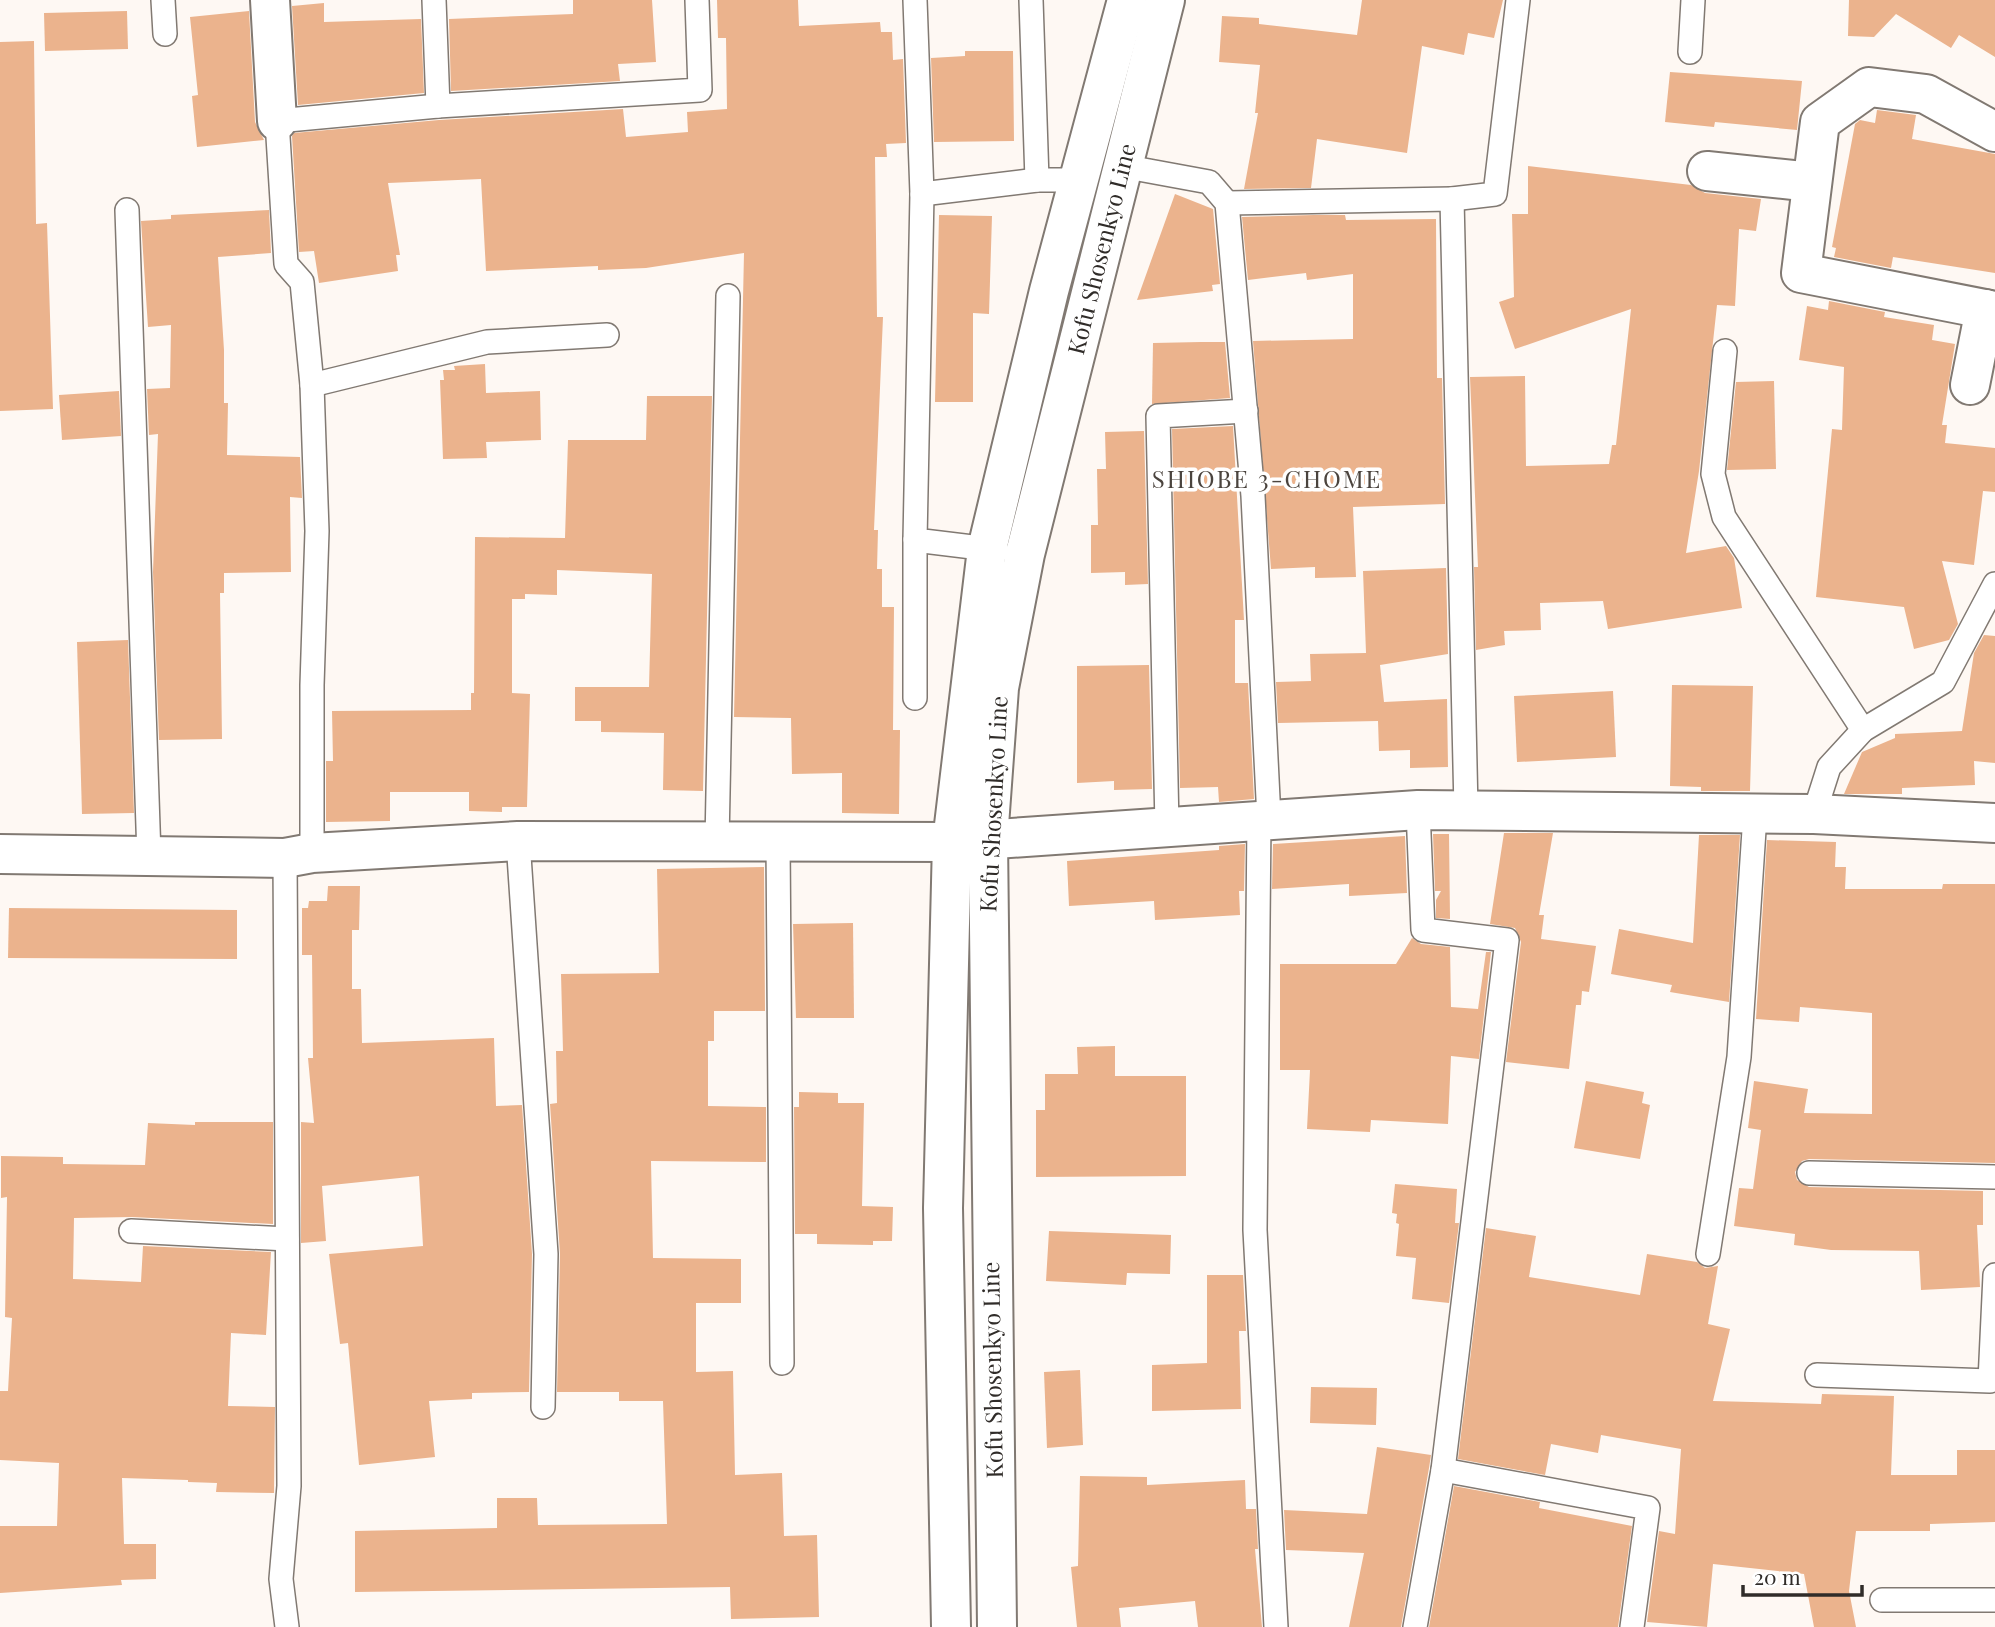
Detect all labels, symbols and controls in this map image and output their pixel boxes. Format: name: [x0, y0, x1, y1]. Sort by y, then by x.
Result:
street label: Kofu Shosenkyo Line: [1059, 140, 1142, 357]
district label: SHIOBE 3-CHOME: [1152, 462, 1382, 494]
street label: Kofu Shosenkyo Line: [971, 695, 1014, 913]
street label: Kofu Shosenkyo Line: [974, 1261, 1009, 1479]
scale bar: [1743, 1554, 1862, 1598]
text: 20 m: [1754, 1562, 1801, 1590]

